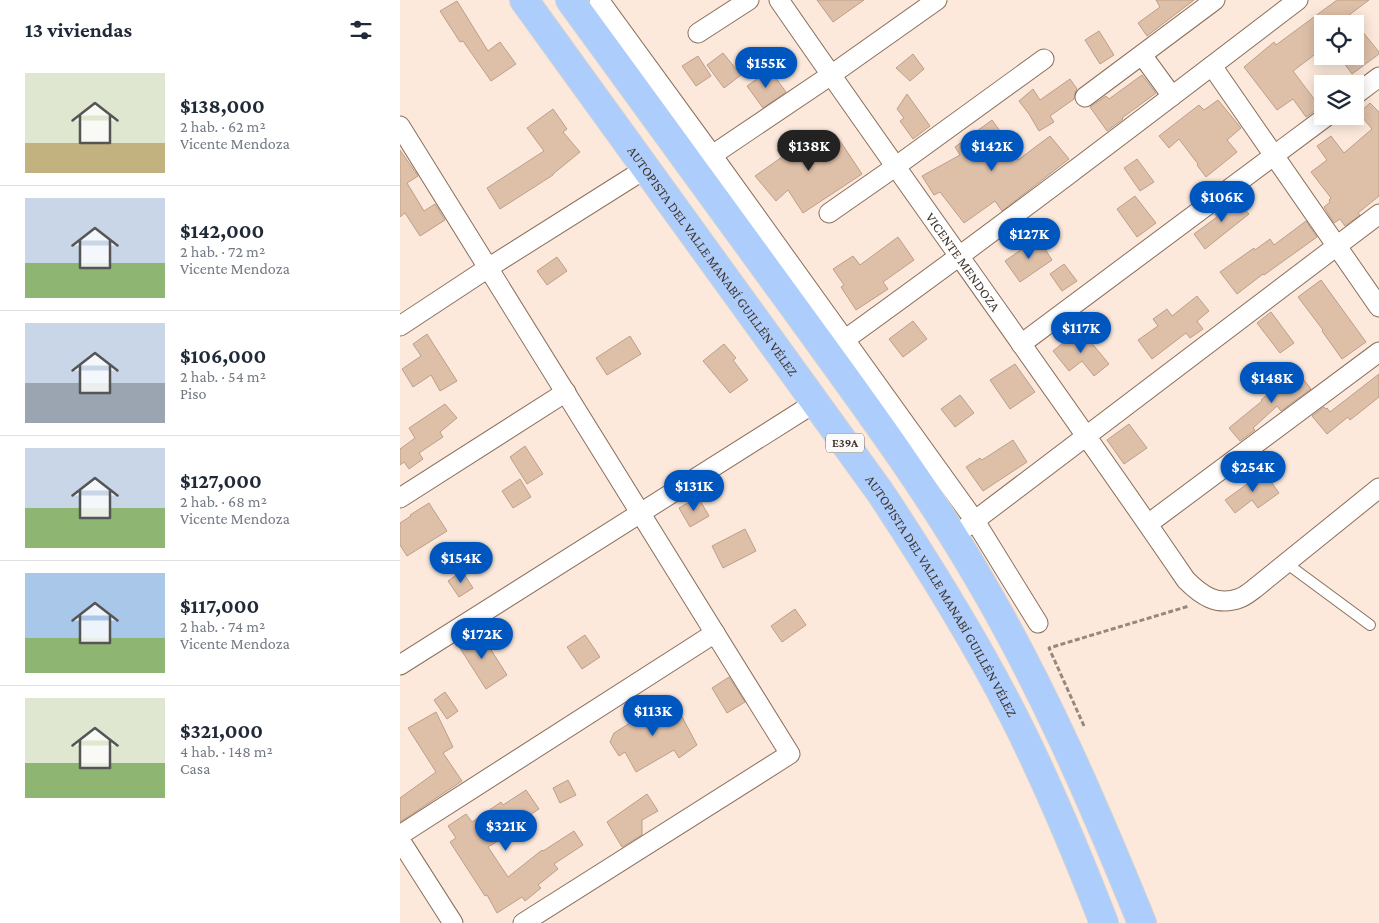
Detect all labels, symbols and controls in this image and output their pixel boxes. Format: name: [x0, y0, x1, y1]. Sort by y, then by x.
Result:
map controls: [1314, 15, 1364, 125]
button: locate: [1314, 15, 1364, 65]
icon: filters: [347, 16, 375, 44]
text: 13 viviendas: [25, 18, 132, 42]
pin: $155K: [731, 46, 801, 89]
text: $155K: [746, 54, 786, 71]
button: layers: [1314, 75, 1364, 125]
icon: home: [65, 93, 125, 153]
text: $138,000: [180, 94, 265, 118]
text: 2 hab. · 62 m²: [180, 118, 266, 135]
pin: $138K: [774, 130, 844, 172]
pin: $142K: [957, 130, 1027, 172]
text: Vicente Mendoza: [180, 135, 290, 152]
text: $138K: [788, 137, 830, 154]
text: $142K: [972, 137, 1012, 154]
street label: AUTOPISTA DEL VALLE MANABÍ GUILLÉN VÉLEZ: [624, 143, 801, 379]
pin: $106K: [1187, 180, 1257, 223]
text: $106K: [1201, 188, 1243, 205]
street label: VICENTE MENDOZA: [923, 209, 1004, 314]
icon: home: [65, 218, 125, 278]
pin: $127K: [994, 218, 1064, 260]
text: $142,000: [180, 219, 264, 243]
text: $127K: [1009, 225, 1049, 242]
text: 2 hab. · 72 m²: [180, 243, 265, 260]
text: Vicente Mendoza: [180, 260, 290, 277]
pin: $117K: [1046, 312, 1116, 354]
text: $117K: [1062, 319, 1100, 336]
icon: home: [65, 343, 125, 403]
text: $106,000: [180, 344, 266, 368]
pin: $148K: [1237, 362, 1307, 404]
text: 2 hab. · 54 m²: [180, 368, 266, 385]
text: $148K: [1251, 369, 1293, 386]
text: Piso: [180, 385, 206, 402]
road number: E39A: [826, 433, 864, 452]
pin: $254K: [1218, 450, 1288, 493]
text: $254K: [1232, 458, 1274, 475]
icon: home: [65, 468, 125, 528]
text: $127,000: [180, 469, 262, 493]
pin: $131K: [659, 470, 729, 512]
street label: AUTOPISTA DEL VALLE MANABÍ GUILLÉN VÉLEZ: [862, 472, 1021, 719]
text: $131K: [675, 477, 713, 494]
text: 2 hab. · 68 m²: [180, 493, 267, 510]
text: Vicente Mendoza: [180, 510, 290, 527]
pin: $154K: [426, 542, 496, 584]
text: $154K: [441, 549, 481, 566]
icon: home: [65, 593, 125, 653]
text: $117,000: [180, 594, 259, 618]
text: 2 hab. · 74 m²: [180, 618, 265, 635]
pin: $172K: [447, 618, 517, 660]
text: $172K: [462, 625, 502, 642]
text: Vicente Mendoza: [180, 635, 290, 652]
pin: $113K: [618, 694, 688, 737]
text: $113K: [634, 702, 672, 719]
icon: home: [65, 718, 125, 778]
text: $321,000: [180, 719, 263, 743]
text: 4 hab. · 148 m²: [180, 743, 273, 760]
text: Casa: [180, 760, 210, 777]
pin: $321K: [471, 810, 541, 852]
text: $321K: [486, 817, 526, 834]

